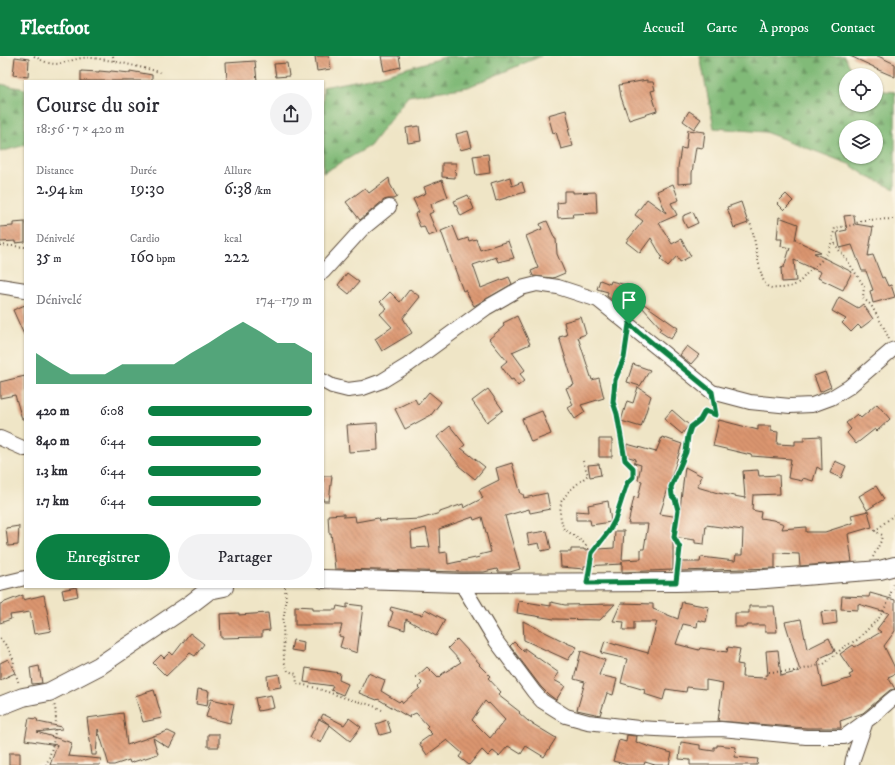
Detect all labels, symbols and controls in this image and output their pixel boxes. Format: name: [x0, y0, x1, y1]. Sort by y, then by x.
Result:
text: Fleetfoot: [20, 17, 90, 40]
text: Accueil: [643, 19, 685, 37]
text: Carte: [707, 19, 737, 37]
text: À propos: [759, 19, 809, 37]
text: Contact: [831, 19, 875, 37]
map controls: [839, 68, 883, 164]
button: locate: [839, 68, 883, 112]
text: Course du soir: [36, 92, 160, 119]
button: share: [270, 93, 312, 135]
button: layers: [839, 120, 883, 164]
text: 18:56 · 7 × 420 m: [36, 121, 125, 137]
text: Distance: [36, 164, 74, 178]
text: Durée: [130, 164, 157, 178]
text: Allure: [224, 164, 252, 178]
text: 2.94: [36, 178, 67, 200]
text: 19:30: [130, 178, 165, 200]
text: 6:38: [224, 178, 252, 200]
text: km: [67, 184, 83, 198]
text: /km: [252, 184, 271, 198]
text: Dénivelé: [36, 232, 75, 246]
text: Cardio: [130, 232, 160, 246]
text: kcal: [224, 232, 242, 246]
text: 35: [36, 246, 51, 268]
text: 160: [130, 246, 154, 268]
text: 222: [224, 246, 249, 268]
text: m: [51, 252, 61, 266]
text: bpm: [154, 252, 175, 266]
pin: [612, 283, 646, 324]
icon: arrive: [618, 289, 640, 311]
text: Dénivelé: [36, 292, 82, 308]
text: 174–179 m: [256, 292, 312, 308]
text: 420 m: [36, 403, 69, 419]
text: 6:08: [100, 403, 124, 419]
text: 840 m: [36, 433, 70, 449]
text: 6:44: [100, 433, 125, 449]
text: 1.3 km: [36, 463, 68, 479]
text: 6:44: [100, 463, 125, 479]
text: 1.7 km: [36, 493, 69, 509]
text: 6:44: [100, 493, 125, 509]
button: Enregistrer: [36, 534, 170, 580]
button: Partager: [178, 534, 312, 580]

